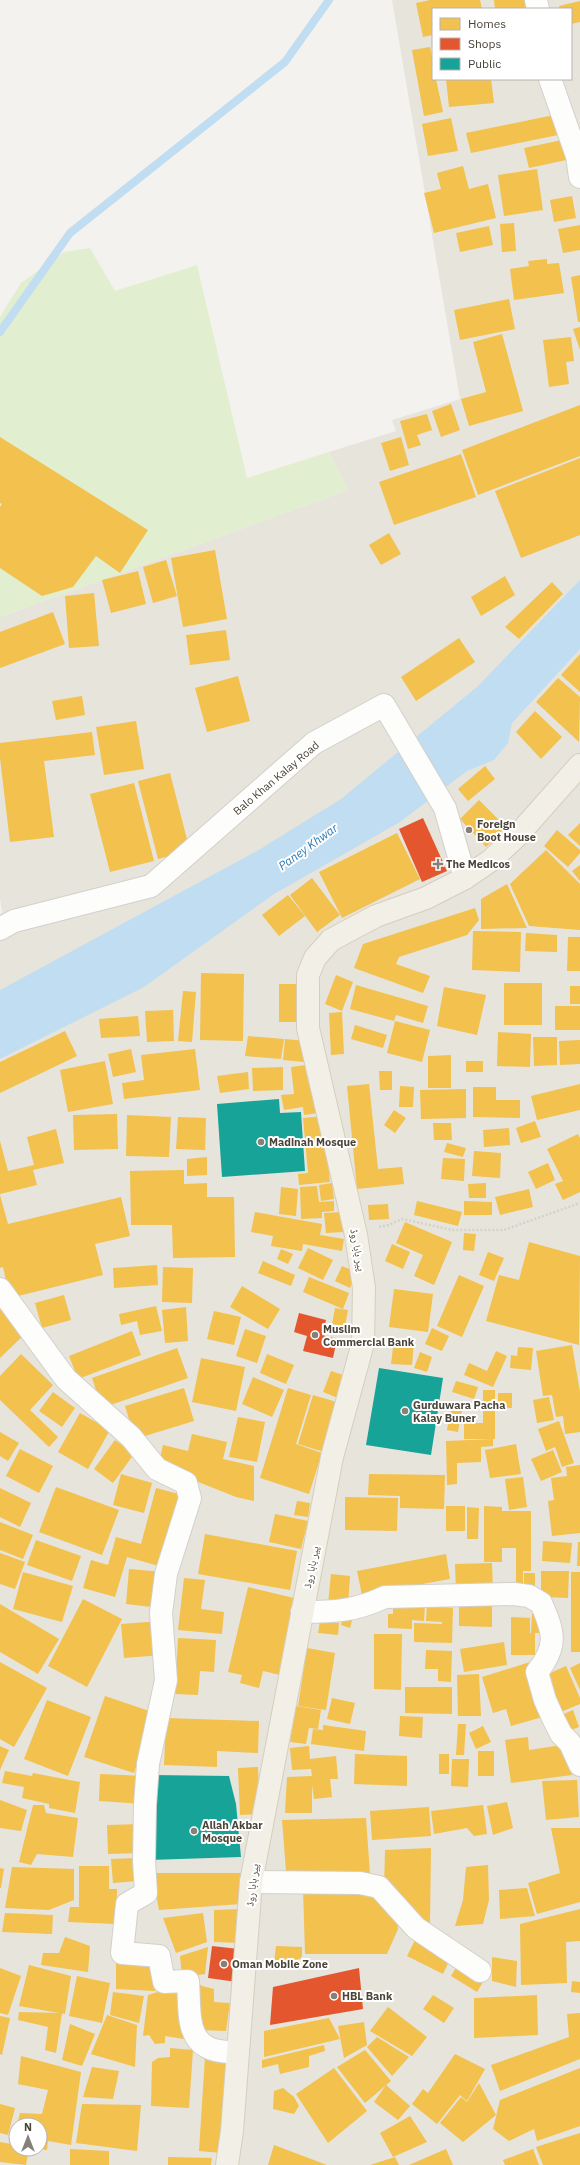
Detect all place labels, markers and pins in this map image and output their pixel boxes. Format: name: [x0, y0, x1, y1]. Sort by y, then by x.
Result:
place label: Foreign Boot House: [477, 817, 536, 844]
marker: Foreign Boot House: [464, 825, 474, 835]
place label: The Medicos: [446, 857, 511, 871]
marker: The Medicos: [433, 859, 443, 869]
place label: Madinah Mosque: [269, 1135, 356, 1149]
marker: Madinah Mosque: [256, 1137, 266, 1147]
place label: Muslim Commercial Bank: [323, 1322, 415, 1349]
marker: Muslim Commercial Bank: [310, 1330, 320, 1340]
place label: Gurduwara Pacha Kalay Buner: [413, 1398, 505, 1425]
marker: Gurduwara Pacha Kalay Buner: [400, 1406, 410, 1416]
place label: Allah Akbar Mosque: [202, 1818, 263, 1845]
marker: Allah Akbar Mosque: [189, 1826, 199, 1836]
place label: Oman Mobile Zone: [232, 1957, 328, 1971]
marker: Oman Mobile Zone: [219, 1959, 229, 1969]
place label: HBL Bank: [342, 1989, 393, 2003]
marker: HBL Bank: [329, 1991, 339, 2001]

